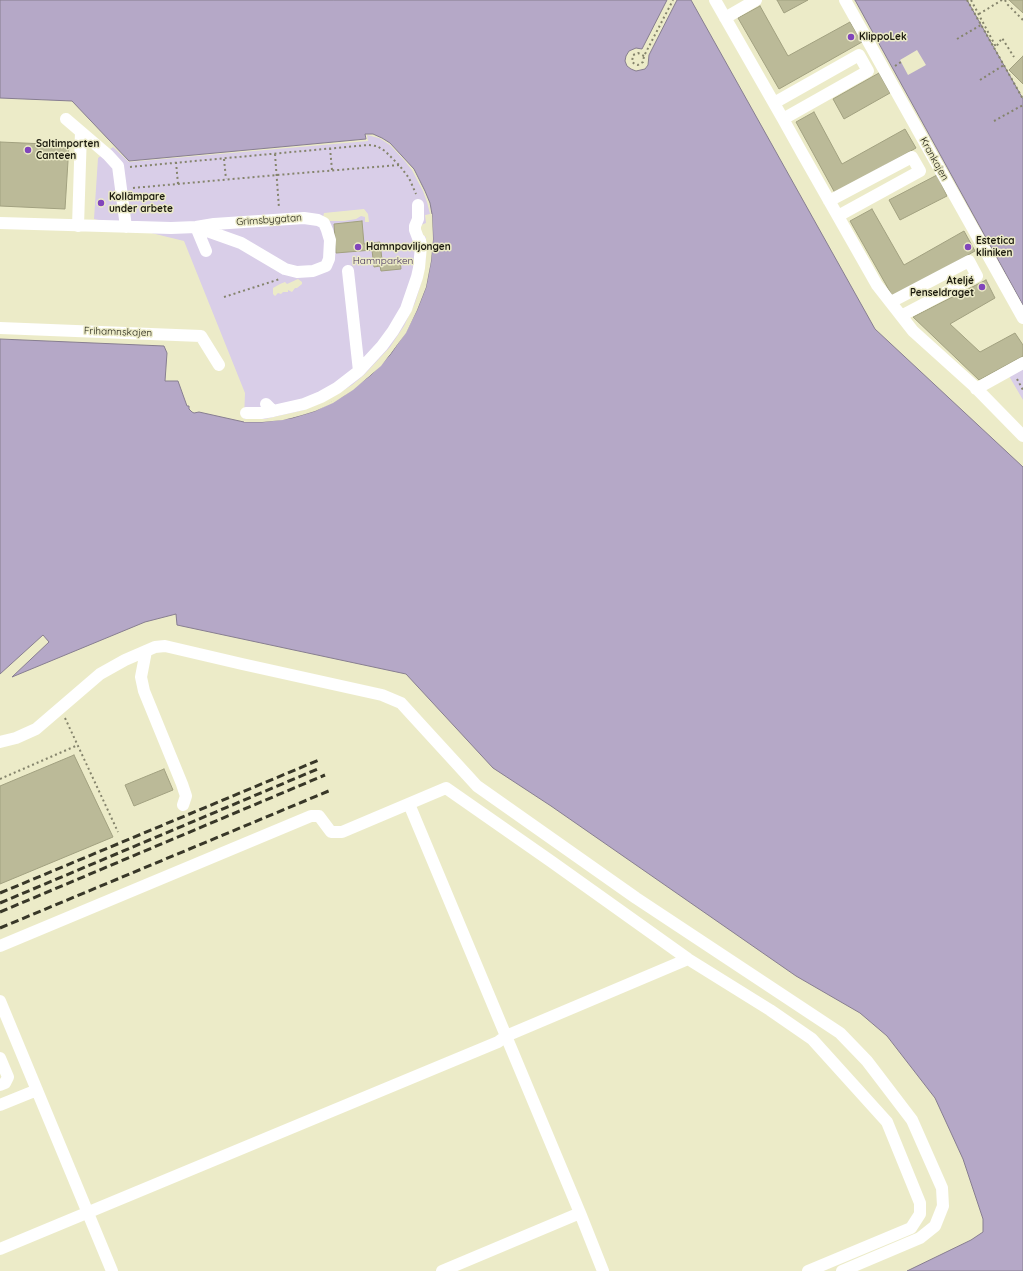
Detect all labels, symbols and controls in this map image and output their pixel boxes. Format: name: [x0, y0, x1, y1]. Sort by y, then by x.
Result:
place label: KlippoLek: [859, 31, 907, 43]
marker: KlippoLek: [846, 32, 856, 42]
street label: Krankajen: [917, 135, 951, 183]
place label: Saltimporten Canteen: [36, 138, 99, 162]
marker: Saltimporten Canteen: [23, 145, 33, 155]
place label: Kollämpare under arbete: [109, 191, 173, 214]
marker: Kollämpare under arbete: [96, 198, 106, 208]
street label: Grimsbygatan: [236, 212, 302, 228]
place label: Estetica kliniken: [976, 235, 1014, 258]
place label: Hamnpaviljongen: [366, 241, 451, 253]
marker: Hamnpaviljongen: [353, 242, 363, 252]
marker: Estetica kliniken: [963, 242, 973, 252]
park label: Hamnparken: [353, 255, 413, 267]
place label: Ateljé Penseldraget: [910, 275, 974, 298]
marker: Ateljé Penseldraget: [977, 282, 987, 292]
street label: Frihamnskajen: [84, 325, 152, 339]

